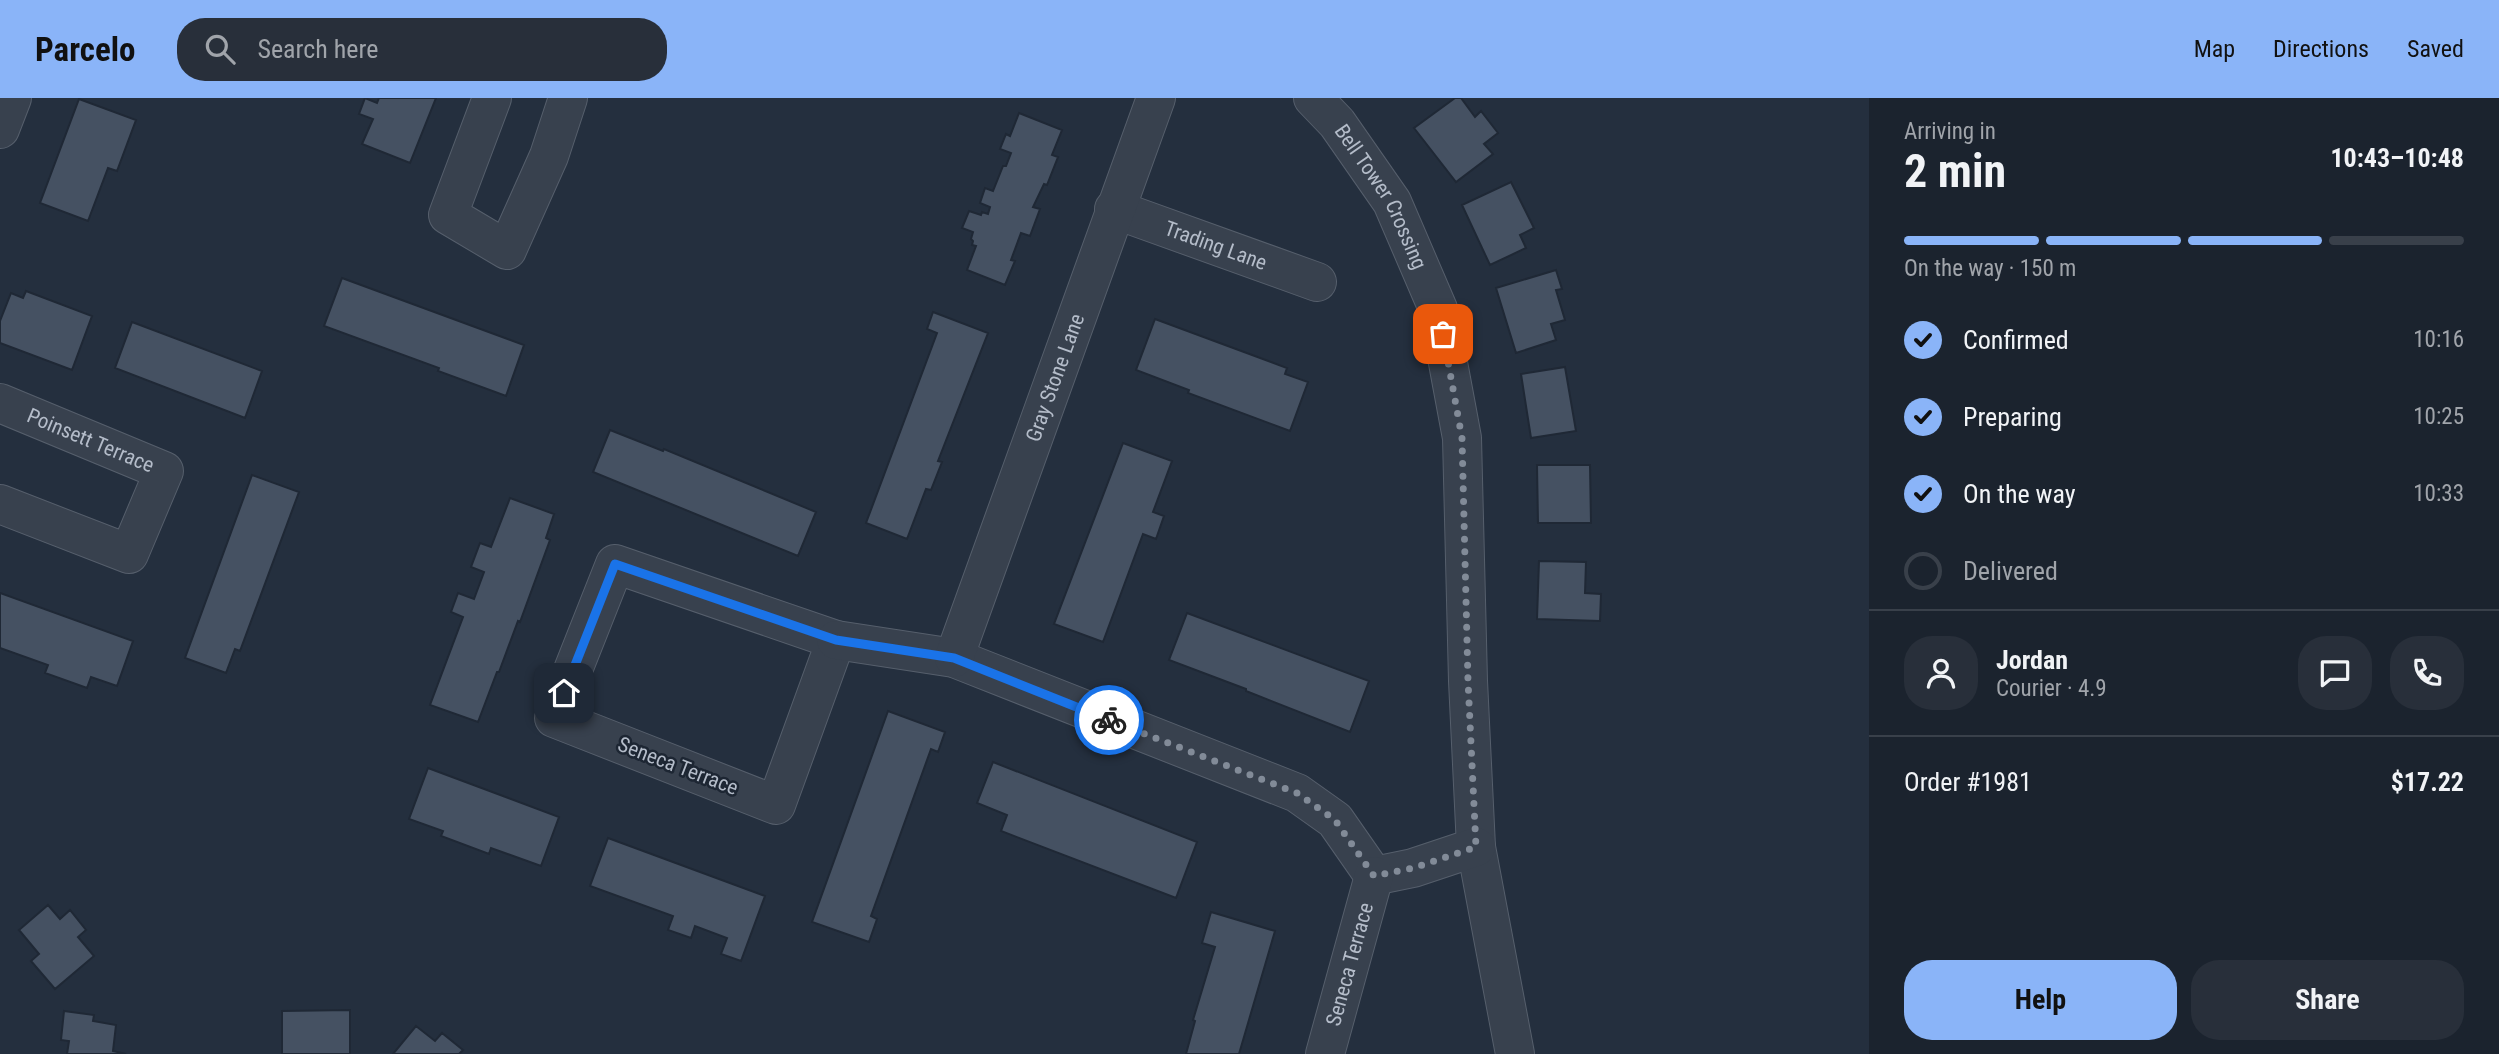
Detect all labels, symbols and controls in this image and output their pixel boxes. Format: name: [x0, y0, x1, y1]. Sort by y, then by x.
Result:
search box: [177, 18, 667, 81]
text: Parcelo: [35, 30, 135, 69]
icon: search: [201, 30, 239, 68]
text: Search here: [257, 34, 378, 64]
text: Map: [2194, 35, 2235, 63]
text: Directions: [2273, 35, 2369, 63]
text: Saved: [2407, 35, 2464, 63]
text: Arriving in: [1904, 118, 1996, 145]
street label: Bell Tower Crossing: [1330, 120, 1431, 273]
text: 10:43–10:48: [2330, 143, 2464, 173]
text: 2 min: [1904, 144, 2006, 198]
street label: Trading Lane: [1161, 216, 1270, 275]
text: On the way · 150 m: [1904, 255, 2076, 282]
pin: [1413, 304, 1473, 364]
street label: Gray Stone Lane: [1021, 310, 1089, 445]
icon: bag: [1424, 315, 1462, 353]
icon: check: [1904, 321, 1942, 359]
text: Confirmed: [1963, 325, 2069, 355]
text: 10:16: [2413, 326, 2464, 353]
icon: check: [1904, 398, 1942, 436]
text: Preparing: [1963, 402, 2062, 432]
text: 10:25: [2413, 403, 2464, 430]
street label: Poinsett Terrace: [24, 404, 158, 478]
icon: check: [1904, 475, 1942, 513]
text: On the way: [1963, 479, 2076, 509]
text: 10:33: [2413, 480, 2464, 507]
text: Delivered: [1963, 556, 2058, 586]
button: person: [1904, 636, 1978, 710]
button: chat: [2298, 636, 2372, 710]
button: phone: [2390, 636, 2464, 710]
text: Jordan: [1996, 645, 2068, 675]
pin: [534, 663, 594, 723]
icon: home: [545, 674, 583, 712]
text: Courier · 4.9: [1996, 675, 2107, 702]
courier: [1074, 685, 1144, 755]
icon: bike: [1090, 701, 1128, 739]
street label: Seneca Terrace: [615, 732, 742, 800]
text: Order #1981: [1904, 767, 2032, 797]
text: $17.22: [2391, 767, 2464, 797]
street label: Seneca Terrace: [1321, 900, 1378, 1029]
button: Help: [1904, 960, 2177, 1040]
button: Share: [2191, 960, 2464, 1040]

